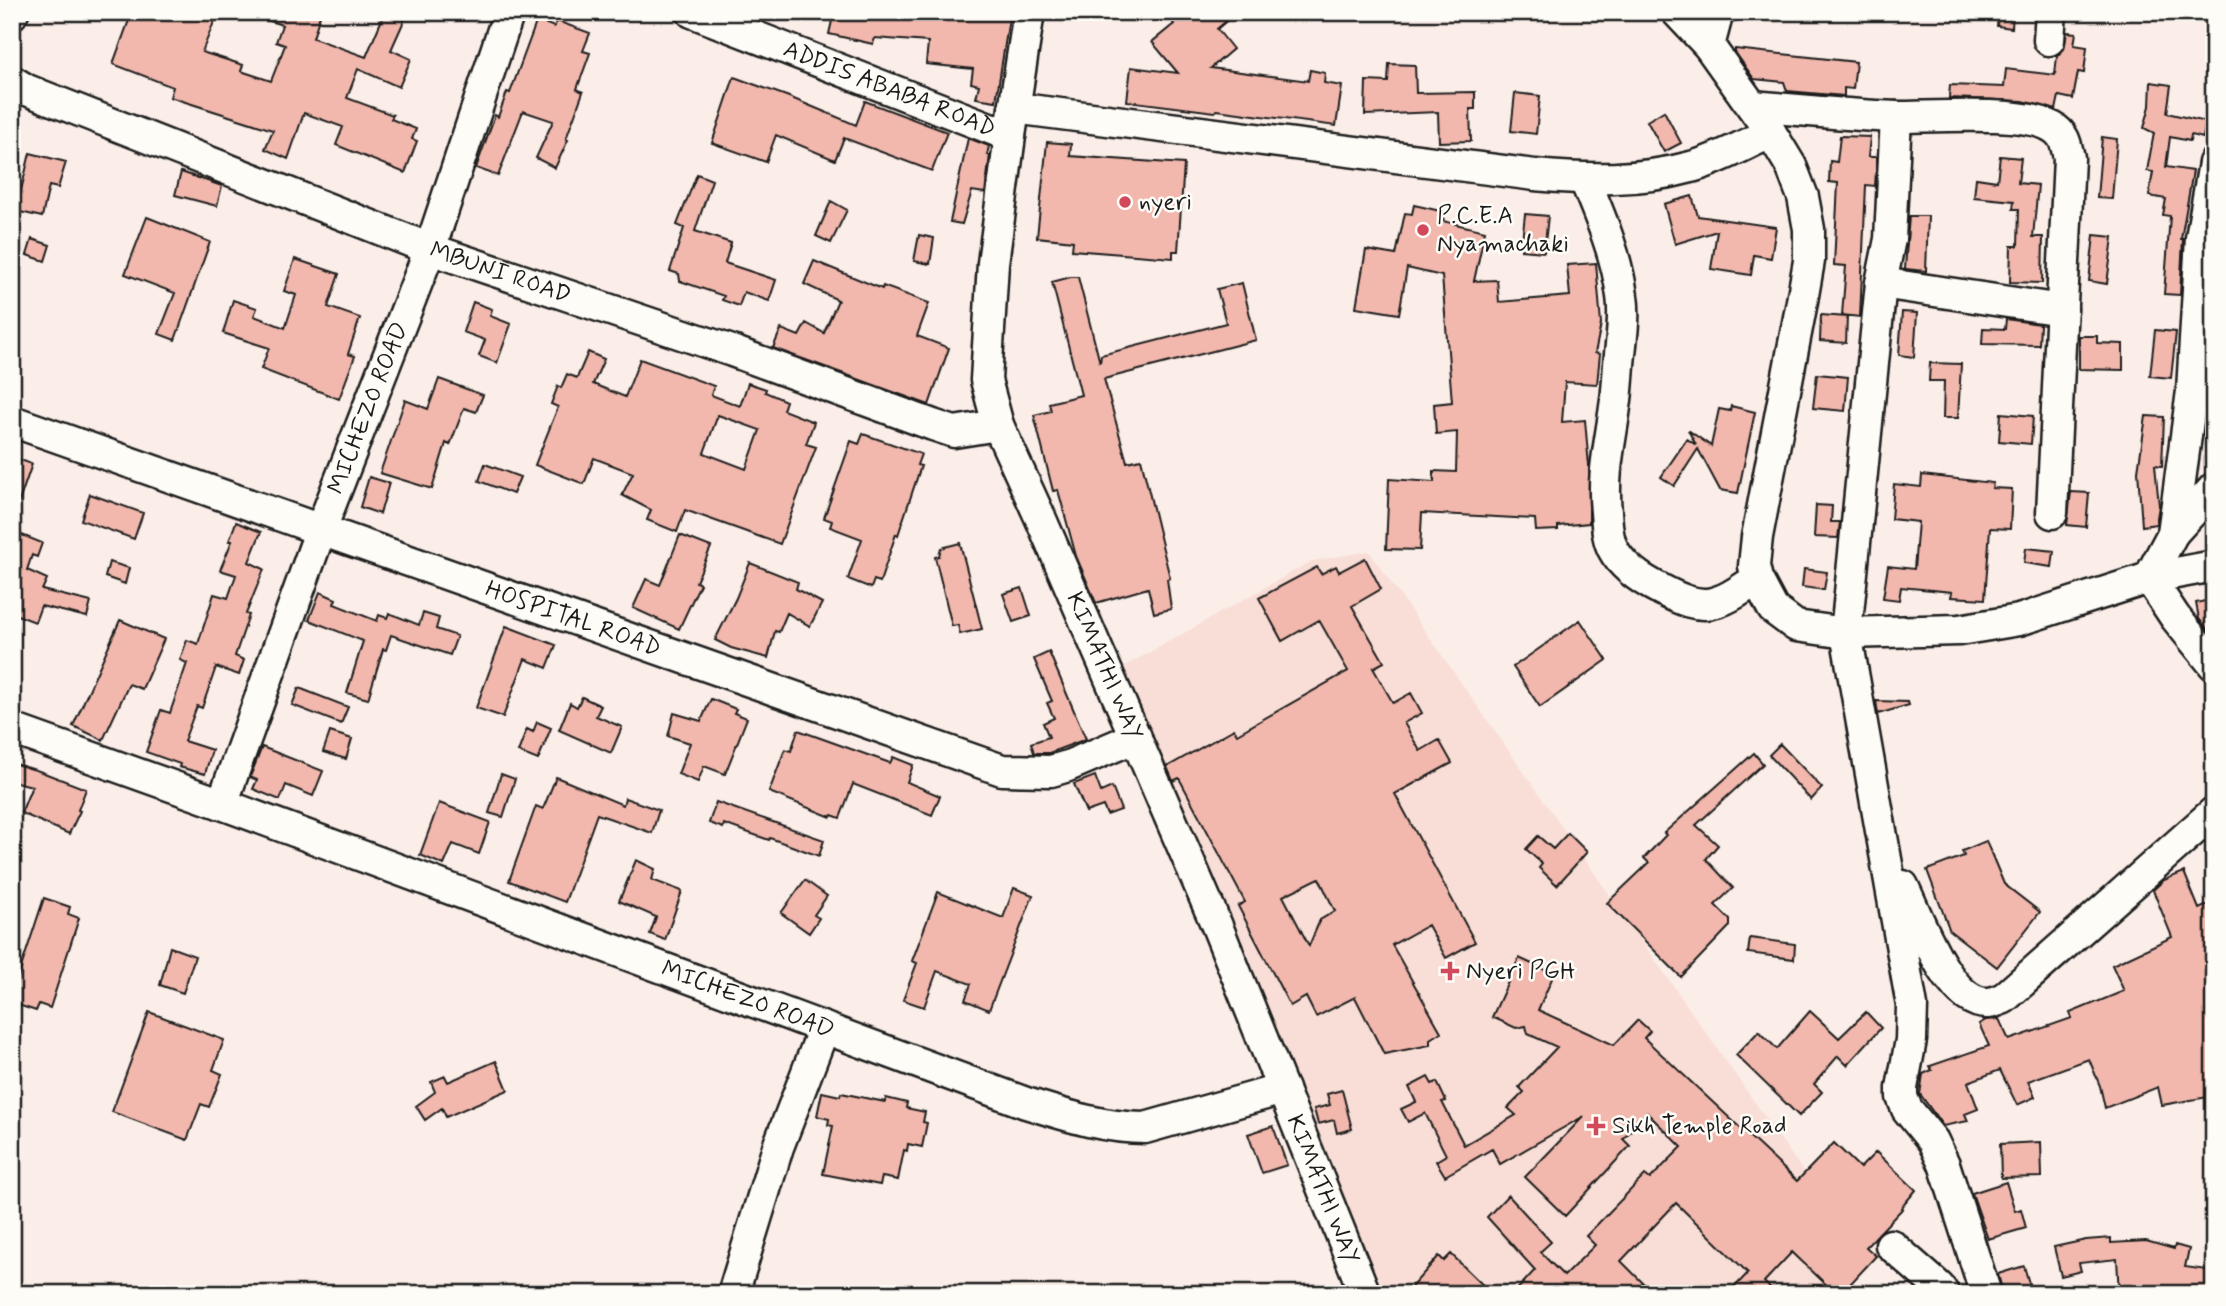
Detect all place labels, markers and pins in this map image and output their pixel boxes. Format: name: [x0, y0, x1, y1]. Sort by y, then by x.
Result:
place label: nyeri: [1139, 187, 1192, 218]
marker: nyeri: [1117, 194, 1133, 210]
place label: P.C.E.A Nyamachaki: [1437, 201, 1569, 260]
marker: P.C.E.A Nyamachaki: [1415, 222, 1431, 238]
place label: Nyeri PGH: [1466, 956, 1576, 987]
marker: Nyeri PGH: [1440, 961, 1460, 981]
place label: Sikh Temple Road: [1612, 1111, 1787, 1142]
marker: Sikh Temple Road: [1586, 1116, 1606, 1136]

